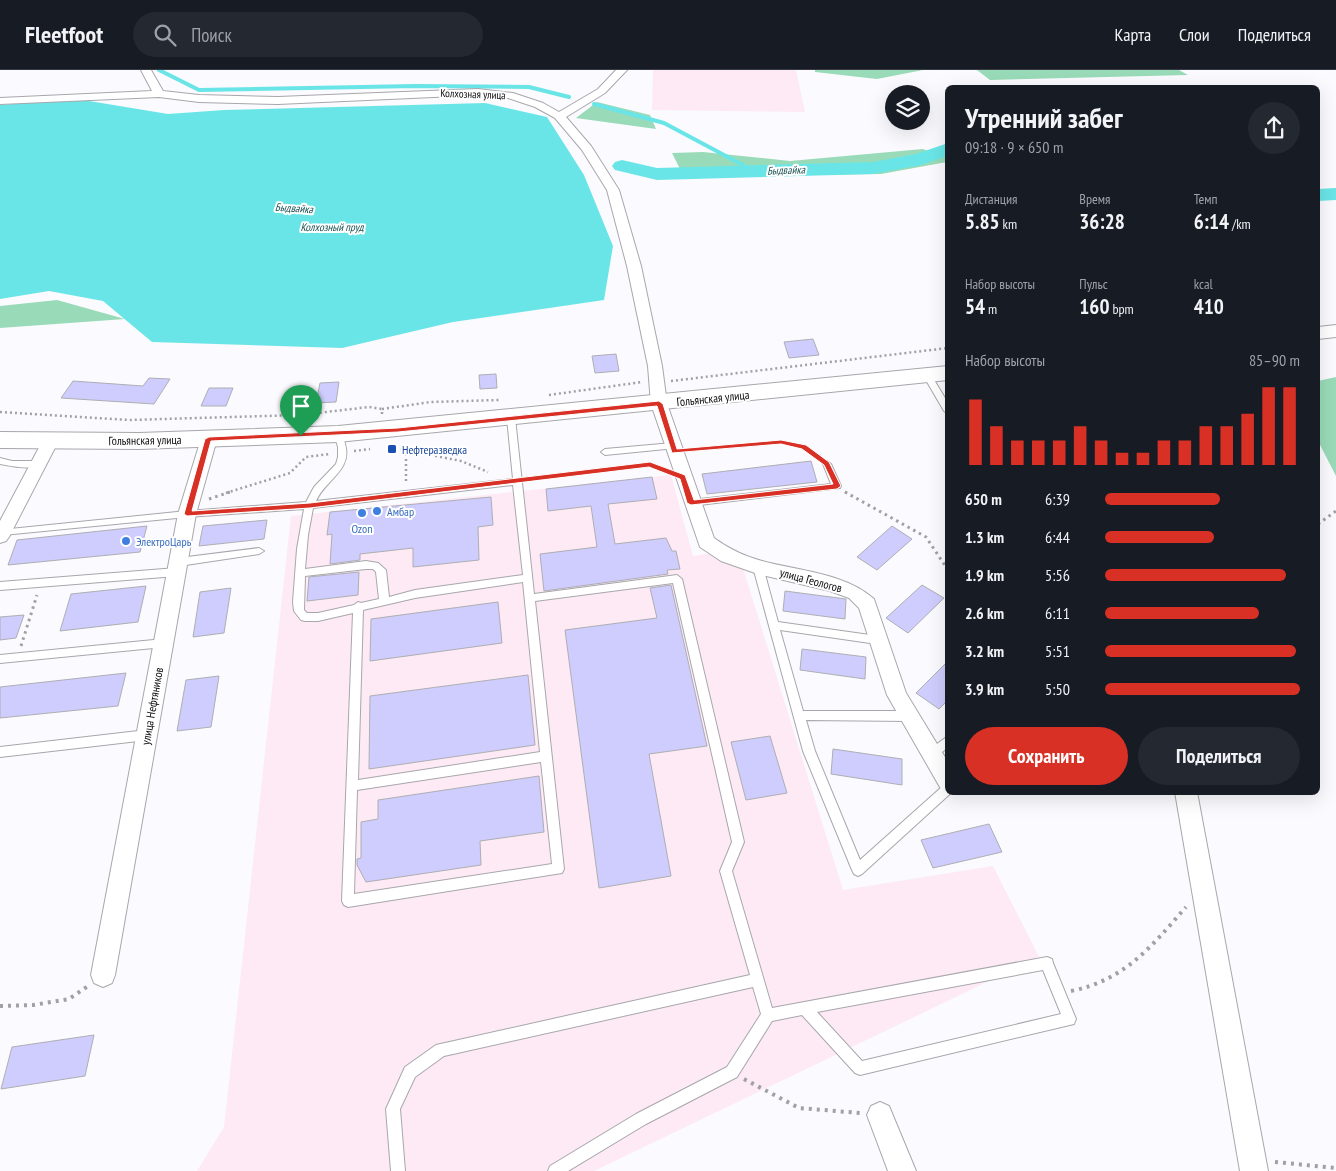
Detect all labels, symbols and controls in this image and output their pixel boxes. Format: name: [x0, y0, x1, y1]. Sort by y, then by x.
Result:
search box: [133, 12, 483, 57]
text: Fleetfoot: [25, 19, 103, 50]
icon: search: [151, 21, 179, 49]
text: Поиск: [191, 23, 232, 47]
text: Карта: [1114, 23, 1151, 46]
text: Слои: [1179, 23, 1210, 46]
text: Поделиться: [1238, 23, 1311, 46]
map controls: [885, 85, 930, 130]
button: layers: [885, 85, 930, 130]
street label: Колхозная улица: [440, 86, 506, 102]
text: Утренний забег: [965, 99, 1123, 136]
button: share: [1248, 102, 1300, 154]
text: 09:18 · 9 × 650 m: [965, 137, 1063, 157]
water label: Быдвайка: [767, 162, 806, 178]
text: Дистанция: [965, 190, 1018, 208]
text: Время: [1079, 190, 1111, 208]
text: Темп: [1194, 190, 1218, 208]
water label: Быдвайка: [275, 200, 314, 216]
text: 5.85: [965, 208, 1000, 235]
text: 36:28: [1079, 208, 1125, 235]
text: 6:14: [1194, 208, 1229, 235]
text: km: [1000, 215, 1017, 233]
text: /km: [1229, 215, 1251, 233]
water label: Колхозный пруд: [300, 220, 365, 234]
text: Набор высоты: [965, 275, 1035, 293]
text: Пульс: [1079, 275, 1108, 293]
text: kcal: [1194, 275, 1213, 293]
text: 54: [965, 293, 985, 320]
text: 160: [1079, 293, 1109, 320]
text: 410: [1194, 293, 1224, 320]
text: m: [985, 300, 997, 318]
text: bpm: [1109, 300, 1134, 318]
text: Набор высоты: [965, 350, 1045, 370]
text: 85–90 m: [1249, 350, 1300, 370]
pin: [280, 385, 322, 436]
street label: Гольянская улица: [676, 387, 750, 409]
icon: arrive: [287, 392, 315, 420]
street label: Гольянская улица: [108, 432, 182, 448]
place label: Нефтеразведка: [402, 442, 467, 457]
marker: Нефтеразведка: [386, 443, 398, 455]
text: 650 m: [965, 489, 1002, 509]
text: 6:39: [1045, 489, 1070, 509]
place label: Амбар: [387, 504, 414, 519]
marker: Амбар: [371, 505, 383, 517]
marker: Ozon: [356, 507, 368, 519]
place label: Ozon: [351, 521, 373, 536]
text: 1.3 km: [965, 527, 1004, 547]
text: 6:44: [1045, 527, 1070, 547]
place label: ЭлектроЦарь: [136, 534, 192, 549]
marker: ЭлектроЦарь: [120, 535, 132, 547]
street label: улица Геологов: [778, 564, 844, 596]
text: 1.9 km: [965, 565, 1004, 585]
text: 5:56: [1045, 565, 1070, 585]
text: 2.6 km: [965, 603, 1004, 623]
text: 6:11: [1045, 603, 1070, 623]
text: 3.2 km: [965, 641, 1004, 661]
text: 5:51: [1045, 641, 1070, 661]
street label: улица Нефтяников: [138, 666, 166, 746]
text: 3.9 km: [965, 679, 1004, 699]
text: 5:50: [1045, 679, 1070, 699]
button: Сохранить: [965, 727, 1128, 785]
button: Поделиться: [1138, 727, 1300, 785]

